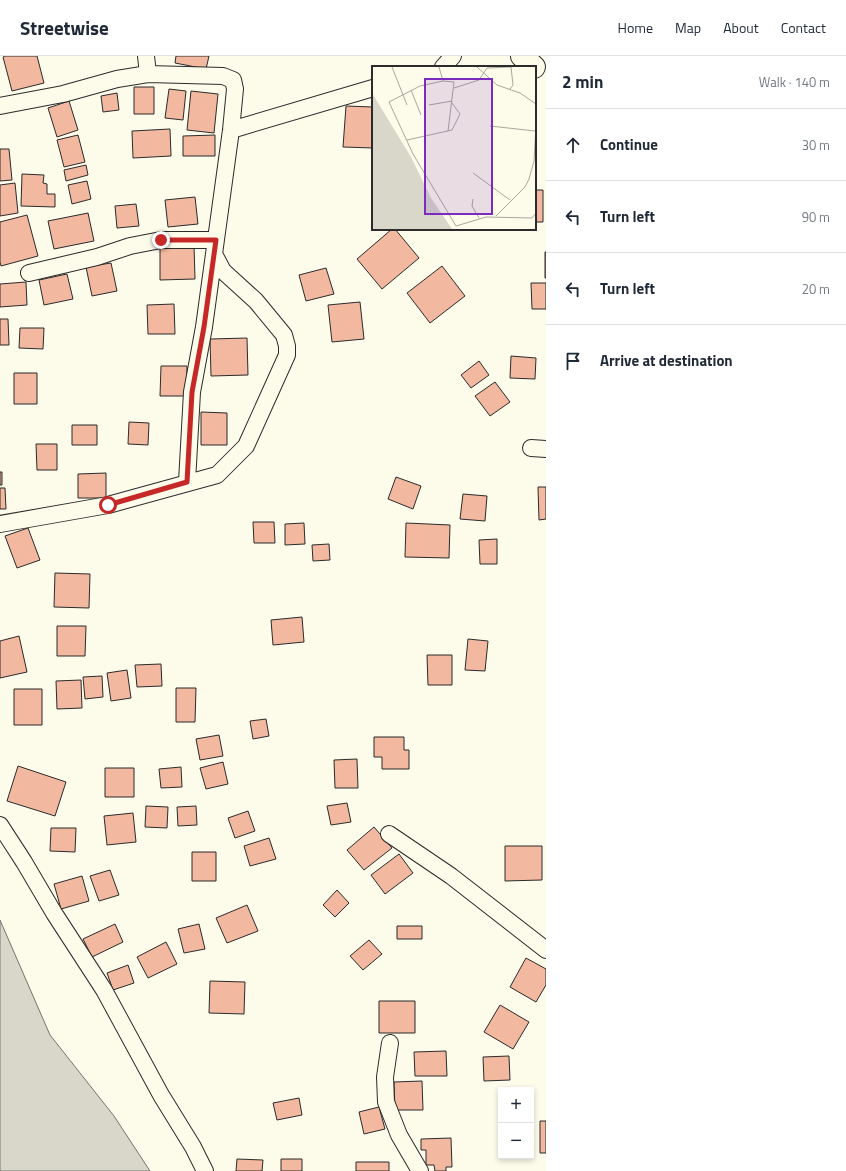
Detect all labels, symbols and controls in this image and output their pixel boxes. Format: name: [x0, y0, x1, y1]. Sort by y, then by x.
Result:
text: Streetwise: [20, 13, 109, 42]
text: Home: [618, 17, 653, 38]
text: Map: [675, 17, 701, 38]
text: About: [723, 17, 759, 38]
text: Contact: [781, 17, 826, 38]
inset map: [372, 66, 536, 230]
text: 2 min: [562, 69, 603, 95]
text: Walk · 140 m: [759, 72, 830, 92]
text: Continue: [600, 133, 658, 156]
icon: ahead: [562, 134, 584, 156]
text: 30 m: [802, 135, 830, 155]
text: Turn left: [600, 205, 655, 228]
icon: left: [562, 206, 584, 228]
text: 90 m: [802, 207, 830, 227]
route end: [152, 231, 170, 249]
text: Turn left: [600, 277, 655, 300]
icon: left: [562, 278, 584, 300]
text: 20 m: [802, 279, 830, 299]
text: Arrive at destination: [600, 349, 733, 372]
icon: arrive: [562, 350, 584, 372]
route start: [99, 496, 117, 514]
map controls: [498, 1087, 534, 1159]
button: +: [498, 1087, 534, 1123]
button: −: [498, 1123, 534, 1159]

